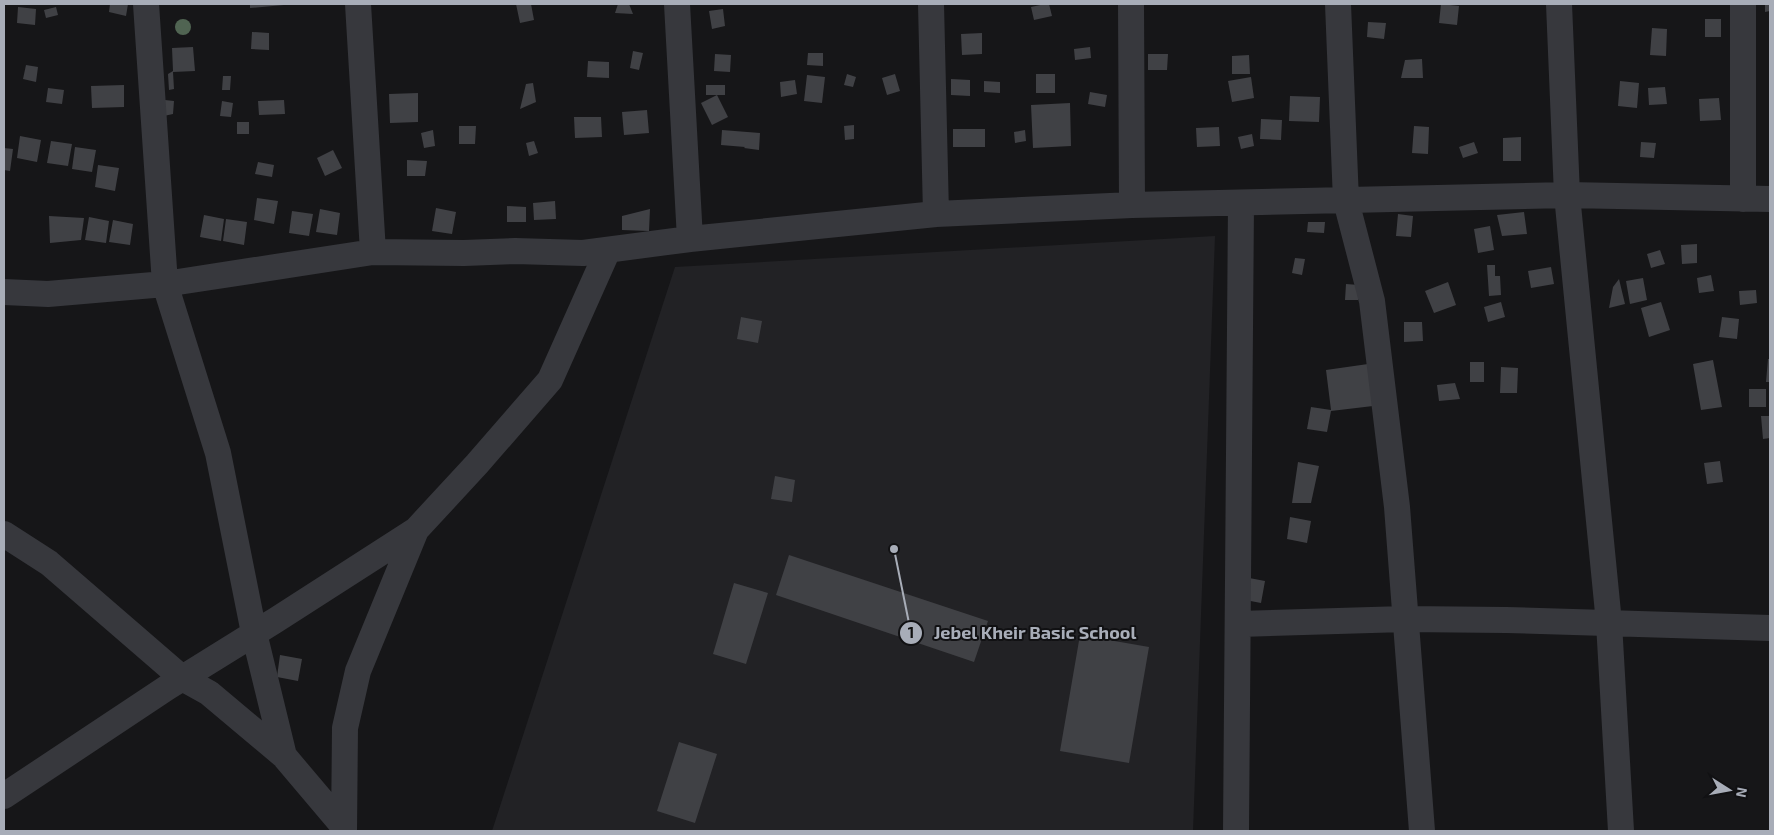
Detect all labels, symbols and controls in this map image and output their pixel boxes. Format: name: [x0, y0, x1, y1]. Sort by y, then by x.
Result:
callout: Jebel Kheir Basic School: [898, 616, 1147, 649]
text: Jebel Kheir Basic School: [934, 621, 1136, 643]
text: 1: [908, 623, 914, 641]
north arrow: [1704, 765, 1754, 815]
text: N: [1733, 786, 1752, 799]

